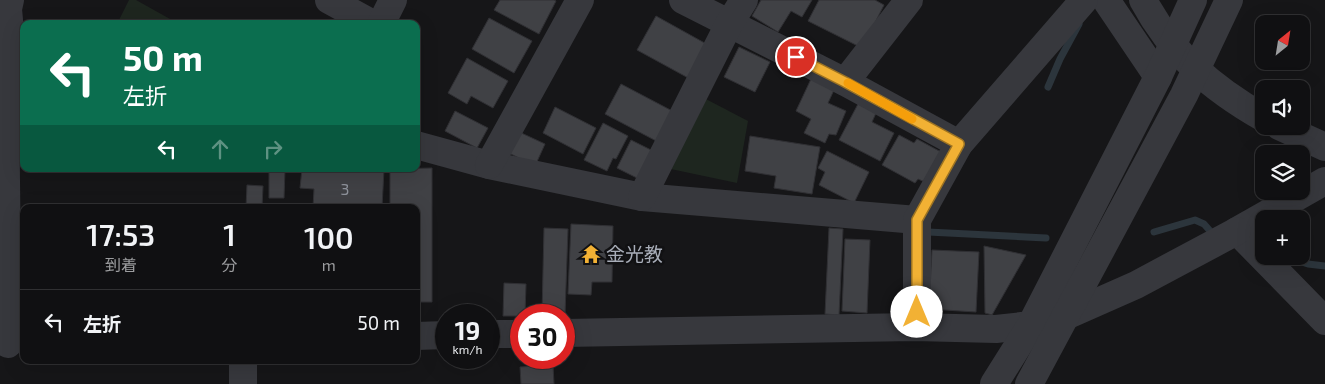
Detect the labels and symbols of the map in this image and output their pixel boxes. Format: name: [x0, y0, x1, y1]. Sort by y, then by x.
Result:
north arrow: [1255, 15, 1310, 70]
pin: [775, 36, 817, 78]
house number: 3: [341, 179, 349, 198]
place label: 金光教: [606, 242, 663, 265]
temple icon: 金光教: [580, 243, 602, 265]
position arrow: [890, 285, 942, 337]
speed limit sign: 30: [510, 304, 575, 369]

